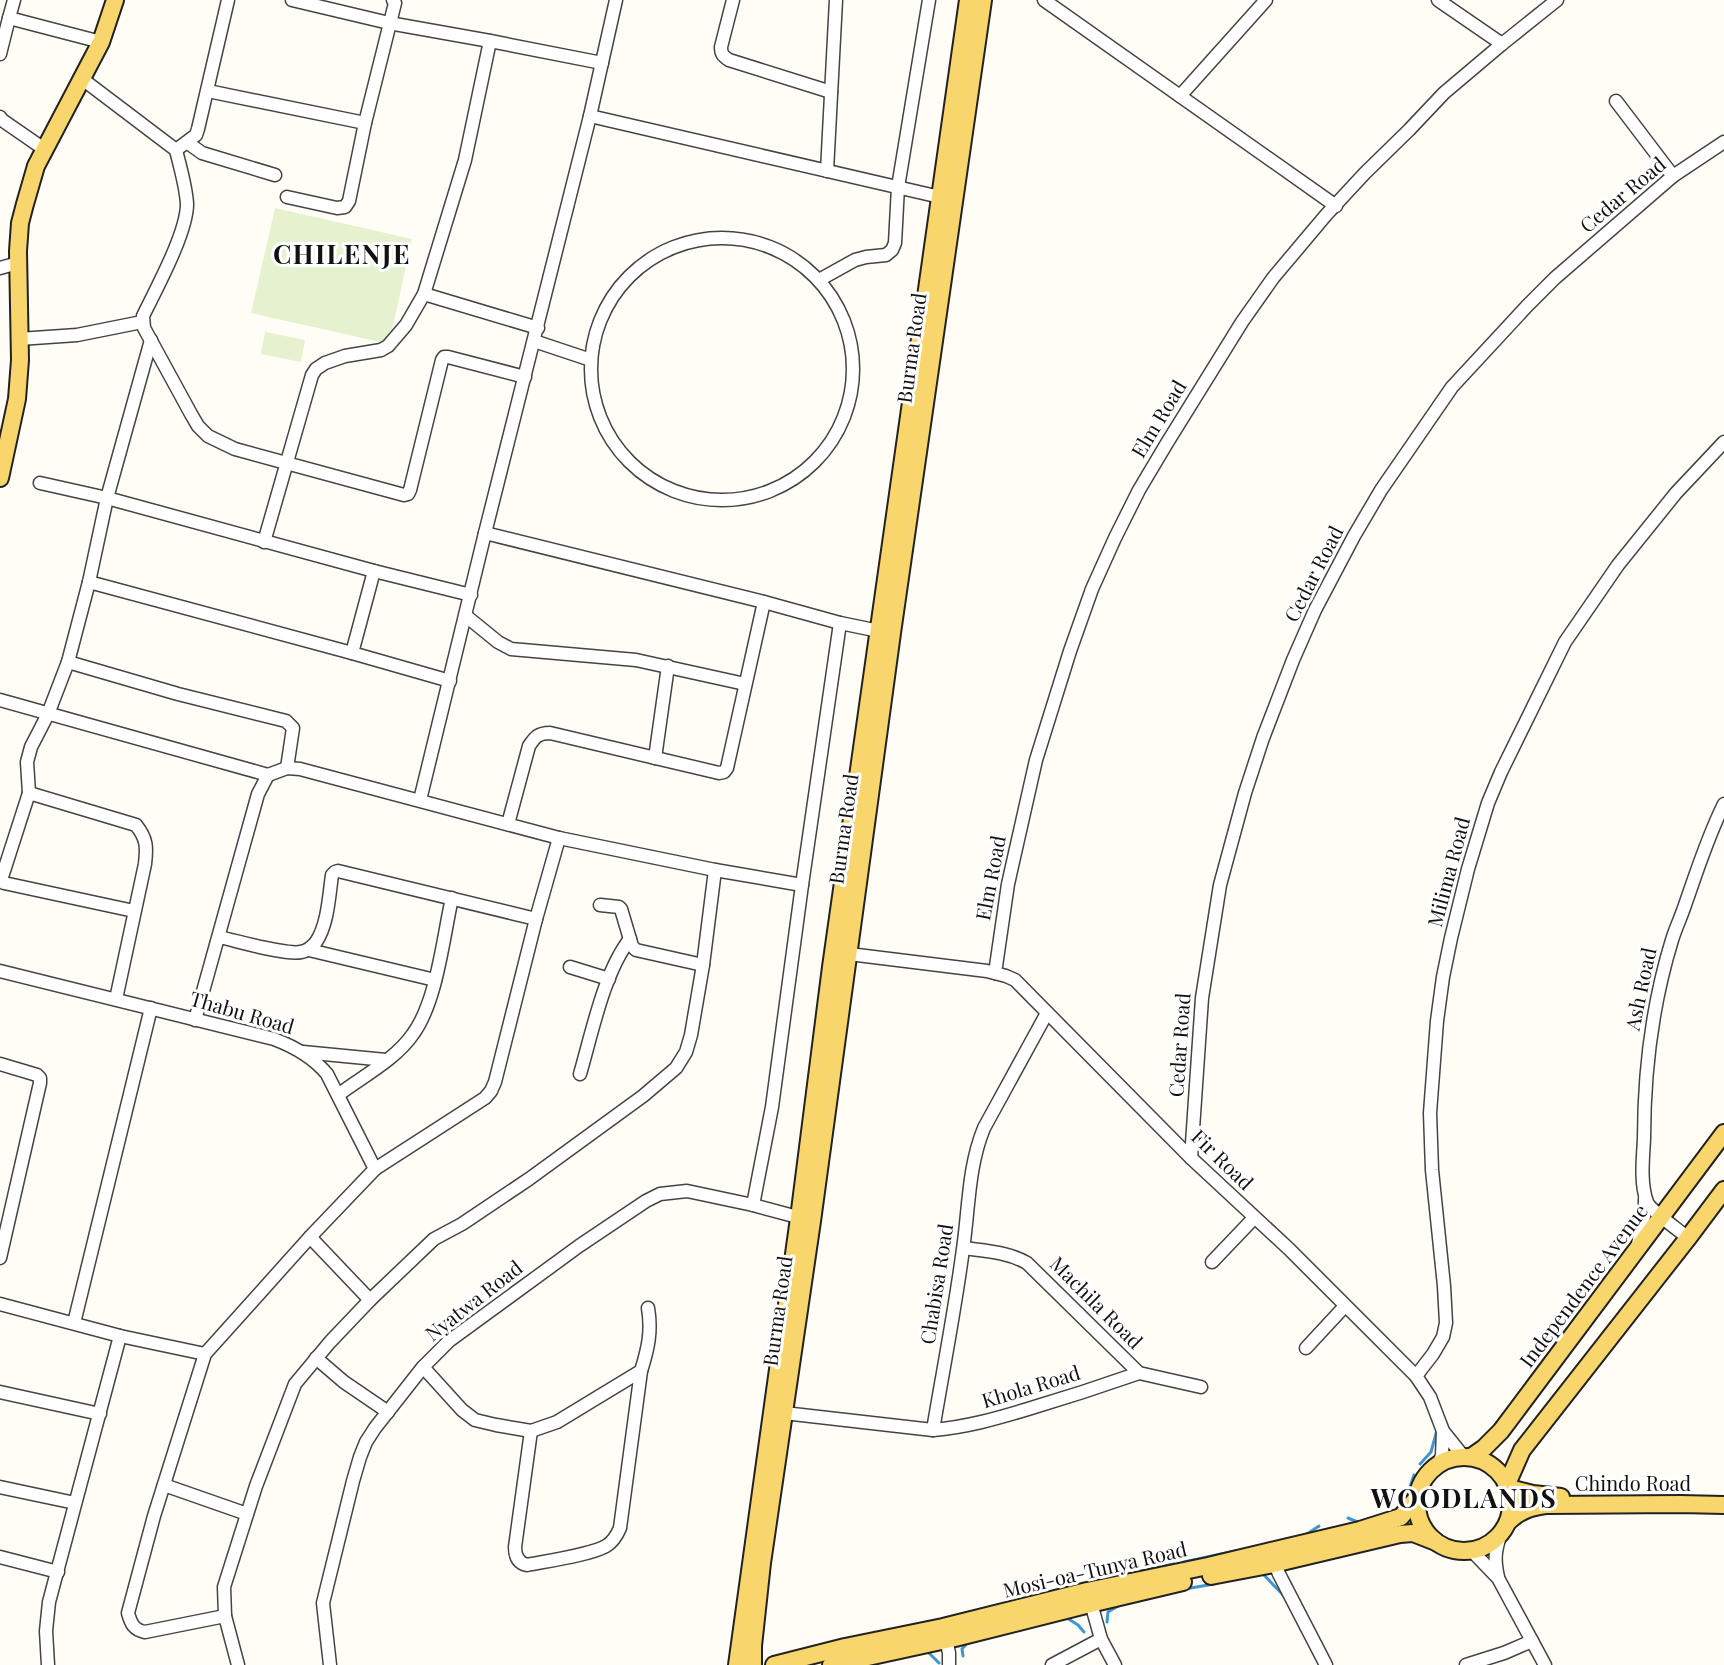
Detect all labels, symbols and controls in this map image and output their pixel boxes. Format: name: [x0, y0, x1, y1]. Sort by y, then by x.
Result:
street label: Cedar Road: [1573, 150, 1671, 238]
district label: CHILENJE: [273, 236, 411, 271]
street label: Burma Road: [889, 291, 932, 405]
street label: Elm Road: [1124, 374, 1192, 462]
street label: Cedar Road: [1277, 520, 1349, 626]
street label: Burma Road: [821, 772, 864, 886]
street label: Milima Road: [1420, 813, 1475, 930]
street label: Elm Road: [968, 832, 1011, 923]
street label: Ash Road: [1617, 945, 1662, 1033]
street label: Thabu Road: [187, 984, 298, 1039]
street label: Cedar Road: [1161, 991, 1196, 1098]
street label: Fir Road: [1186, 1123, 1260, 1195]
street label: Independence Avenue: [1512, 1198, 1653, 1372]
street label: Chabisa Road: [913, 1221, 958, 1346]
street label: Machila Road: [1045, 1250, 1149, 1354]
street label: Nyatwa Road: [419, 1253, 528, 1346]
street label: Burma Road: [755, 1254, 798, 1368]
street label: Khola Road: [978, 1358, 1083, 1413]
street label: Chindo Road: [1575, 1469, 1692, 1496]
district label: WOODLANDS: [1370, 1480, 1557, 1515]
street label: Mosi-oa-Tunya Road: [1000, 1534, 1190, 1603]

